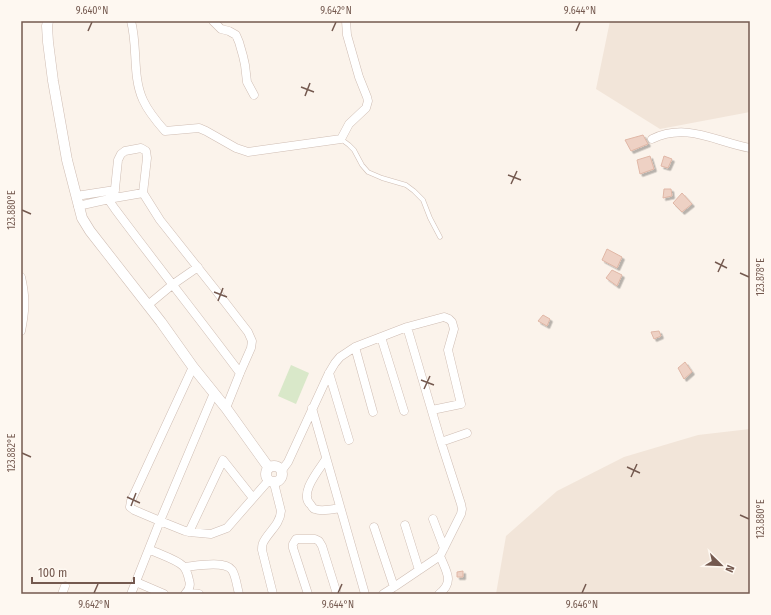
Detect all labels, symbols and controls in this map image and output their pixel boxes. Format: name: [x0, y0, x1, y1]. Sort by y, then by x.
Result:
text: 9.640°N: [76, 5, 108, 17]
text: 9.642°N: [320, 5, 352, 17]
text: 9.644°N: [564, 5, 596, 17]
text: 123.880°E: [6, 190, 18, 230]
text: 123.878°E: [755, 258, 767, 296]
text: 123.882°E: [6, 433, 18, 472]
text: 123.880°E: [755, 499, 767, 539]
north arrow: [701, 545, 741, 585]
scale bar: [32, 559, 134, 585]
text: N: [722, 563, 737, 574]
text: 100 m: [38, 566, 67, 580]
text: 9.642°N: [78, 599, 110, 611]
text: 9.644°N: [322, 599, 354, 611]
text: 9.646°N: [566, 599, 598, 611]

